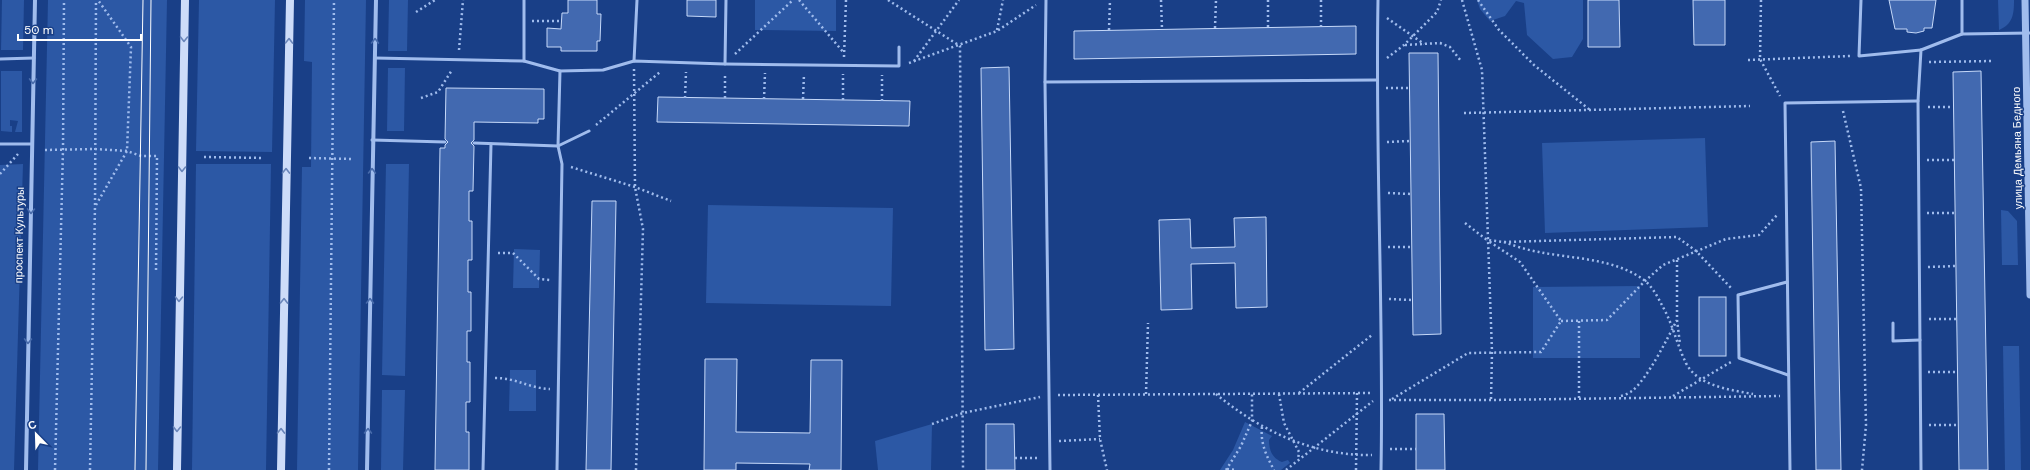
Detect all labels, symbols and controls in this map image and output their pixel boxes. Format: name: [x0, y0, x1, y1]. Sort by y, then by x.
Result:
scale bar: [18, 16, 141, 42]
text: 50 m: [24, 22, 53, 38]
one-way arrow: [180, 36, 188, 42]
one-way arrow: [285, 38, 293, 44]
one-way arrow: [371, 38, 379, 44]
one-way arrow: [29, 78, 37, 84]
street label: улица Демьяна Бедного: [2009, 87, 2025, 209]
one-way arrow: [178, 166, 186, 172]
one-way arrow: [282, 168, 291, 174]
one-way arrow: [368, 168, 376, 174]
street label: проспект Культуры: [11, 187, 27, 283]
one-way arrow: [27, 208, 35, 214]
one-way arrow: [175, 296, 184, 302]
one-way arrow: [280, 298, 288, 304]
one-way arrow: [366, 298, 374, 304]
one-way arrow: [24, 338, 32, 344]
north arrow: [16, 414, 56, 454]
text: С: [26, 417, 39, 433]
one-way arrow: [173, 426, 181, 432]
one-way arrow: [277, 428, 286, 434]
one-way arrow: [364, 428, 372, 434]

